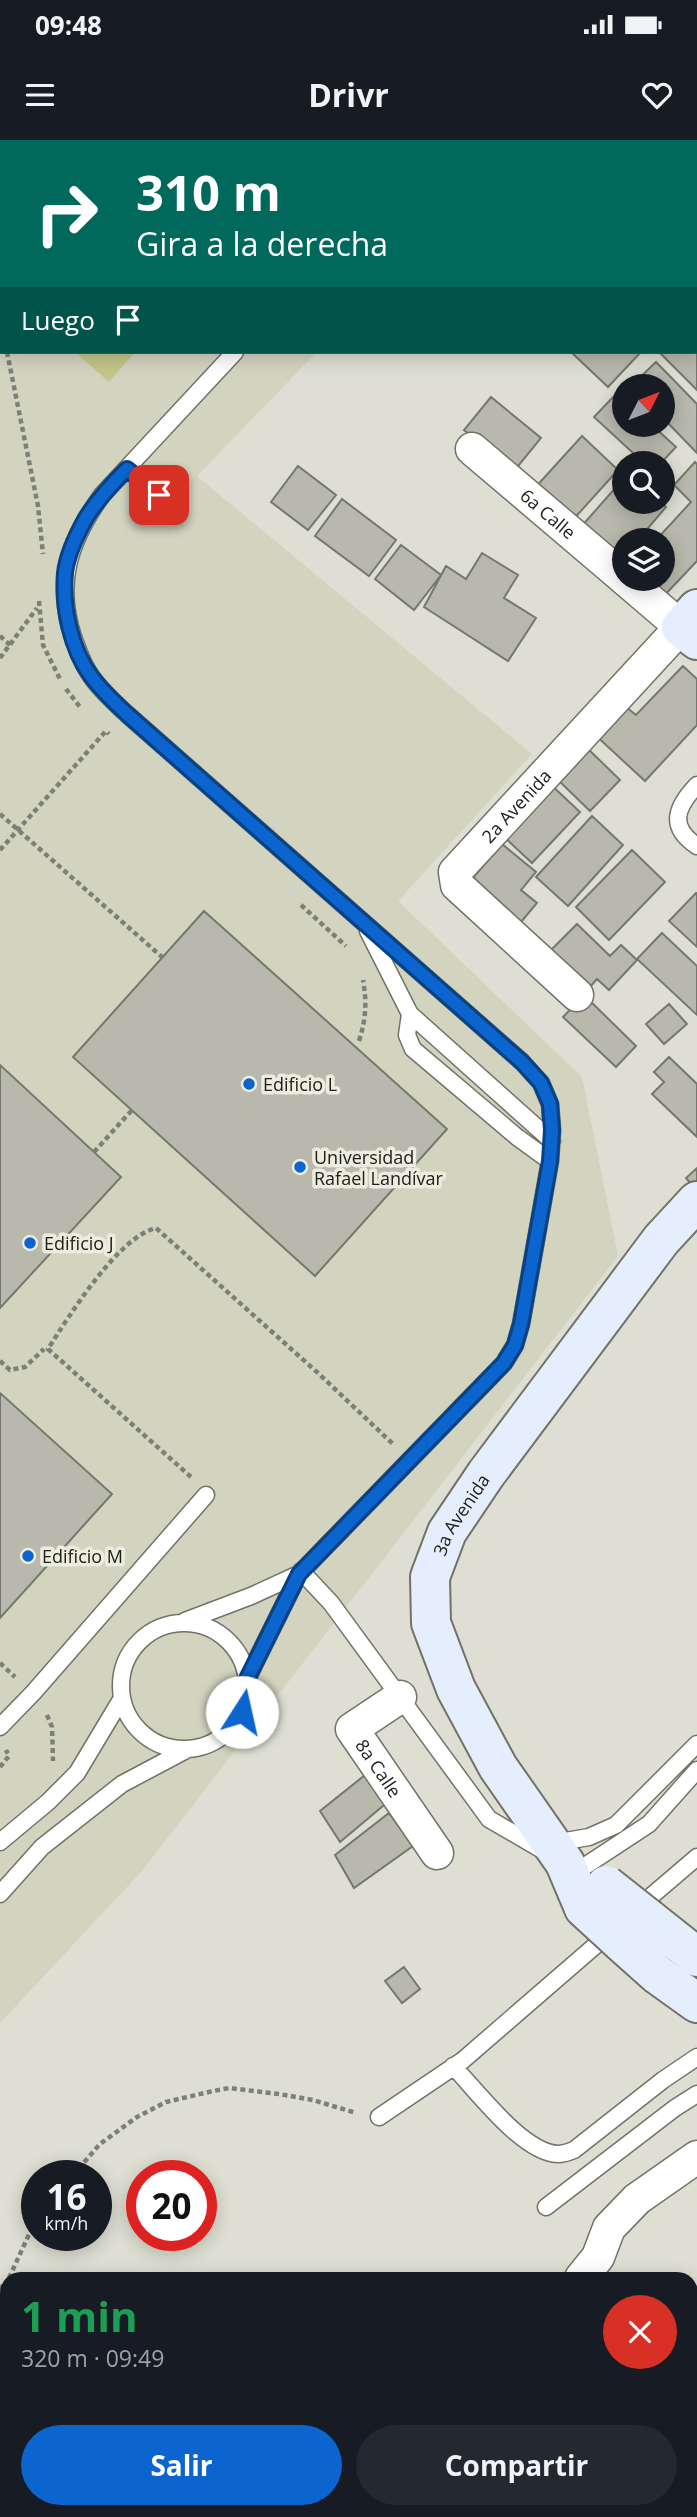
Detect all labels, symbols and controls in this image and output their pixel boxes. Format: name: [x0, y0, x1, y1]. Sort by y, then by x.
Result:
text: 09:48: [35, 7, 102, 43]
text: Drivr: [308, 73, 389, 116]
icon: menu: [21, 76, 59, 114]
icon: heart: [638, 76, 676, 114]
text: 310 m: [136, 159, 281, 225]
icon: right: [21, 168, 112, 259]
text: Gira a la derecha: [136, 222, 388, 265]
icon: arrive: [109, 301, 147, 339]
text: Luego: [21, 302, 95, 338]
north arrow: [612, 374, 676, 438]
map controls: [612, 374, 675, 591]
button: search: [612, 451, 675, 514]
pin: [129, 465, 189, 525]
icon: arrive: [140, 476, 178, 514]
street label: 6a Calle: [515, 483, 581, 544]
button: layers: [612, 528, 675, 591]
street label: 2a Avenida: [476, 764, 556, 848]
place label: Edificio L: [263, 1072, 337, 1096]
marker: Edificio L: [241, 1076, 257, 1092]
place label: Universidad Rafael Landívar: [314, 1145, 443, 1190]
marker: Universidad Rafael Landívar: [292, 1159, 308, 1175]
place label: Edificio J: [44, 1231, 114, 1255]
marker: Edificio J: [22, 1235, 38, 1251]
street label: 3a Avenida: [427, 1469, 495, 1559]
place label: Edificio M: [42, 1544, 123, 1568]
marker: Edificio M: [20, 1548, 36, 1564]
position arrow: [205, 1675, 279, 1749]
street label: 8a Calle: [350, 1734, 407, 1802]
speed limit sign: 20: [126, 2160, 217, 2251]
text: 16: [46, 2173, 87, 2220]
text: km/h: [45, 2211, 88, 2235]
text: 1 min: [21, 2287, 138, 2344]
button: close: [603, 2295, 677, 2369]
text: 320 m · 09:49: [21, 2342, 164, 2374]
button: Salir: [21, 2425, 342, 2505]
button: Compartir: [356, 2425, 677, 2505]

